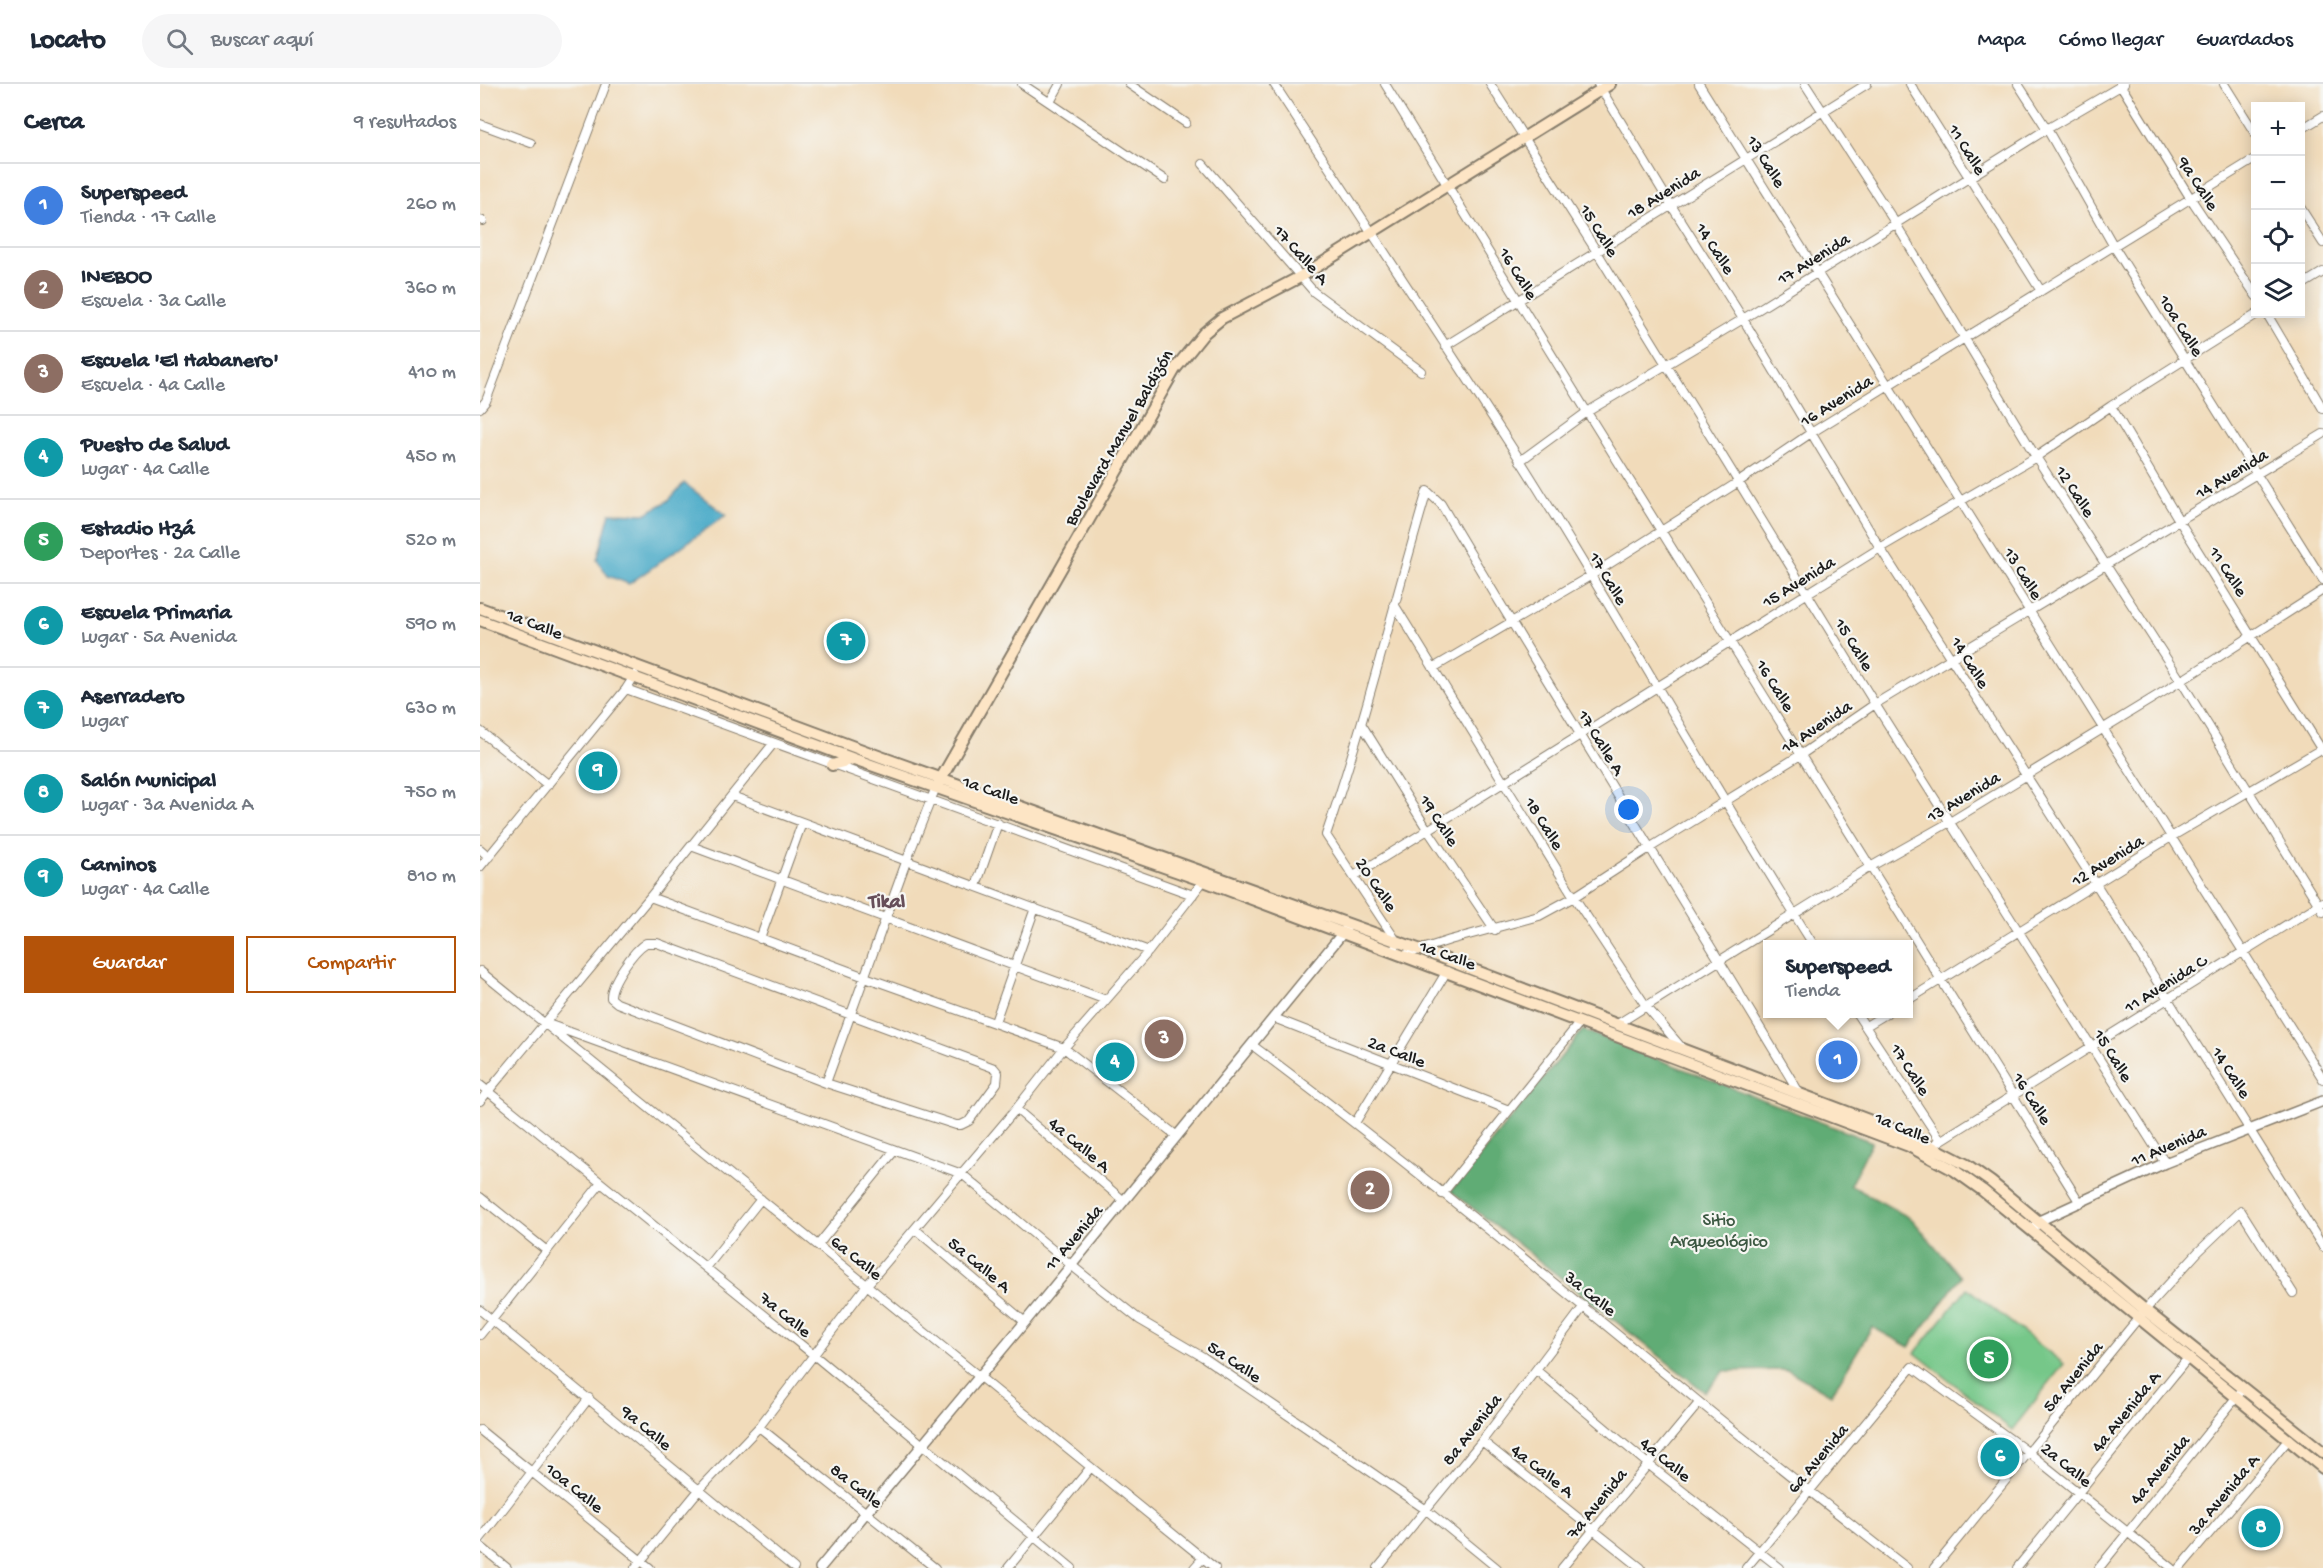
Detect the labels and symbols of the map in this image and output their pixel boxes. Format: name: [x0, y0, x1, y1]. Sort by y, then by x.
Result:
street label: 11 Calle: [1942, 120, 1990, 180]
street label: 13 Calle: [1740, 131, 1789, 193]
street label: 9a Calle: [2171, 153, 2222, 216]
street label: 18 Avenida: [1623, 163, 1706, 225]
street label: 15 Calle: [1573, 200, 1623, 262]
street label: 14 Calle: [1689, 219, 1739, 280]
street label: 17 Calle A: [1267, 221, 1333, 291]
street label: 17 Avenida: [1773, 229, 1855, 291]
street label: 16 Calle: [1492, 243, 1541, 305]
street label: 10a Calle: [2152, 291, 2207, 362]
street label: Boulevard Manuel Baldizón: [1061, 346, 1179, 531]
street label: 16 Avenida: [1796, 371, 1878, 433]
street label: 14 Avenida: [2191, 445, 2273, 505]
street label: 12 Calle: [2049, 462, 2099, 523]
street label: 11 Calle: [2202, 542, 2251, 602]
street label: 13 Calle: [1997, 543, 2046, 605]
street label: 17 Calle: [1582, 548, 1631, 610]
street label: 15 Avenida: [1758, 552, 1840, 614]
street label: 1a Calle: [502, 605, 566, 646]
street label: 15 Calle: [1828, 614, 1878, 676]
pin: 7: [826, 618, 866, 664]
street label: 14 Calle: [1944, 633, 1993, 694]
street label: 16 Calle: [1749, 655, 1798, 717]
street label: 14 Avenida: [1777, 696, 1858, 760]
street label: 17 Calle A: [1571, 706, 1629, 781]
pin: 9: [578, 748, 618, 794]
street label: 13 Avenida: [1923, 768, 2006, 829]
street label: 1a Calle: [958, 772, 1022, 811]
street label: 19 Calle: [1413, 791, 1463, 852]
street label: 18 Calle: [1518, 793, 1568, 855]
your location: [1614, 795, 1643, 824]
street label: 12 Avenida: [2067, 831, 2149, 893]
street label: 20 Calle: [1349, 855, 1401, 917]
district label: Tikal: [867, 892, 906, 915]
street label: 1a Calle: [1415, 936, 1479, 976]
street label: 11 Avenida C: [2120, 951, 2213, 1019]
pin: 3: [1144, 1016, 1184, 1062]
street label: 15 Calle: [2087, 1025, 2137, 1087]
street label: 2a Calle: [1364, 1033, 1429, 1074]
pin: 1: [1818, 1038, 1858, 1082]
pin: 4: [1096, 1040, 1134, 1084]
street label: 17 Calle: [1884, 1040, 1934, 1101]
street label: 14 Calle: [2205, 1043, 2255, 1104]
street label: 16 Calle: [2006, 1068, 2055, 1130]
street label: 1a Calle: [1870, 1108, 1934, 1151]
street label: 4a Calle A: [1043, 1114, 1115, 1179]
street label: 11 Avenida: [2127, 1122, 2211, 1173]
pin: 2: [1350, 1168, 1390, 1212]
street label: 11 Avenida: [1041, 1201, 1109, 1277]
park label: Sitio Arqueológico: [1670, 1211, 1768, 1253]
street label: 6a Calle: [825, 1232, 886, 1287]
street label: 5a Calle A: [943, 1234, 1015, 1299]
street label: 3a Calle: [1559, 1267, 1620, 1323]
street label: 7a Calle: [753, 1288, 815, 1344]
pin: 5: [1970, 1336, 2008, 1382]
street label: 5a Calle: [1203, 1337, 1265, 1389]
street label: 5a Avenida: [2039, 1337, 2109, 1417]
street label: 4a Avenida A: [2088, 1367, 2167, 1457]
street label: 8a Avenida: [1439, 1390, 1508, 1470]
street label: 9a Calle: [615, 1401, 676, 1457]
street label: 6a Avenida: [1784, 1420, 1855, 1499]
street label: 4a Avenida: [2126, 1431, 2196, 1510]
street label: 4a Calle: [1635, 1434, 1695, 1488]
pin: 6: [1980, 1434, 2020, 1480]
street label: 2a Calle: [2035, 1439, 2096, 1493]
street label: 4a Calle A: [1506, 1441, 1578, 1504]
street label: 3a Avenida A: [2184, 1450, 2266, 1541]
street label: 10a Calle: [539, 1459, 607, 1519]
street label: 8a Calle: [825, 1460, 887, 1514]
street label: 7a Avenida: [1563, 1464, 1633, 1545]
pin: 8: [2242, 1506, 2280, 1550]

